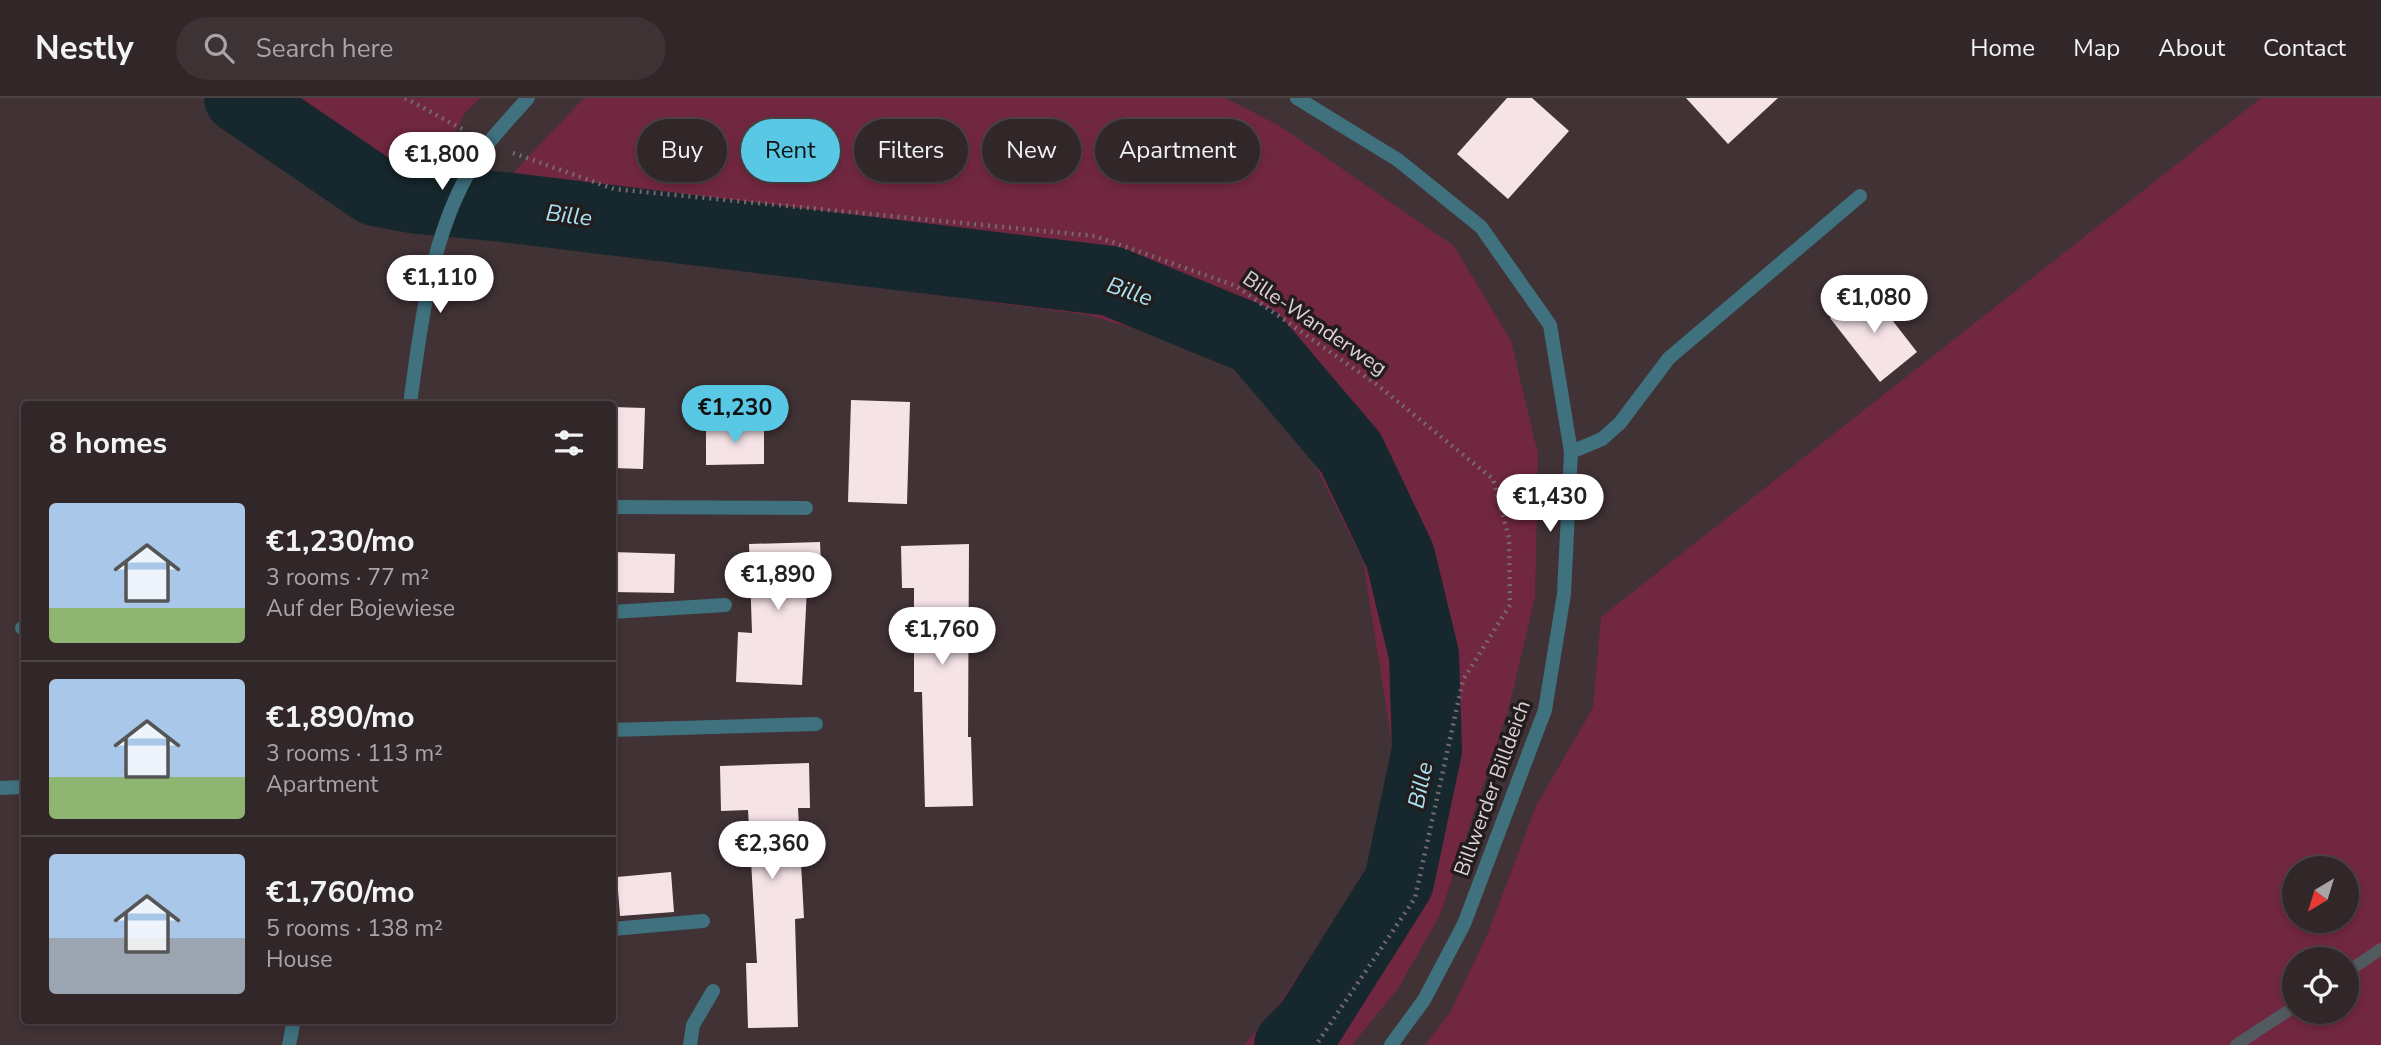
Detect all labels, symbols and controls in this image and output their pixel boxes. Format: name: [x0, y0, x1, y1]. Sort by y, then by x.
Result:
search box: [176, 17, 666, 80]
text: Nestly: [35, 26, 134, 71]
icon: search: [200, 29, 238, 67]
text: Search here: [256, 31, 393, 66]
text: Home: [1970, 32, 2035, 64]
text: Map: [2073, 32, 2120, 64]
text: About: [2158, 32, 2225, 64]
text: Contact: [2263, 32, 2346, 64]
chip: Buy: [637, 119, 727, 182]
chip: Rent: [741, 119, 840, 182]
chip: Filters: [854, 119, 968, 182]
chip: New: [982, 119, 1081, 182]
chip: Apartment: [1095, 119, 1260, 182]
pin: €1,800: [385, 132, 499, 192]
text: €1,800: [405, 139, 479, 170]
water label: Bille: [544, 197, 594, 234]
pin: €1,110: [383, 256, 497, 315]
text: €1,110: [403, 262, 477, 293]
street label: Bille-Wanderweg: [1237, 264, 1393, 382]
water label: Bille: [1103, 269, 1157, 314]
pin: €1,080: [1817, 275, 1931, 335]
text: €1,080: [1837, 282, 1911, 313]
pin: €1,230: [678, 386, 792, 445]
text: €1,230: [698, 392, 772, 423]
text: 8 homes: [49, 423, 167, 464]
icon: filters: [550, 424, 588, 462]
pin: €1,430: [1493, 474, 1607, 534]
text: €1,430: [1513, 481, 1587, 512]
text: €1,230/mo: [266, 521, 415, 562]
icon: home: [105, 531, 189, 615]
pin: €1,890: [721, 552, 835, 612]
text: €1,890: [741, 559, 815, 590]
text: 3 rooms · 77 m²: [266, 562, 429, 593]
text: Auf der Bojewiese: [266, 593, 455, 624]
pin: €1,760: [885, 608, 999, 667]
text: €1,760: [905, 614, 979, 645]
street label: Billwerder Billdeich: [1447, 696, 1537, 880]
text: €1,890/mo: [266, 697, 415, 738]
icon: home: [105, 707, 189, 791]
text: 3 rooms · 113 m²: [266, 738, 443, 769]
water label: Bille: [1400, 759, 1440, 811]
text: Apartment: [266, 769, 378, 800]
pin: €2,360: [715, 822, 829, 881]
text: €2,360: [735, 828, 809, 859]
north arrow: [2282, 856, 2359, 933]
map controls: [2282, 856, 2359, 1024]
text: €1,760/mo: [266, 872, 415, 913]
icon: home: [105, 882, 189, 966]
text: 5 rooms · 138 m²: [266, 913, 443, 944]
text: House: [266, 944, 333, 975]
button: locate: [2282, 947, 2359, 1024]

